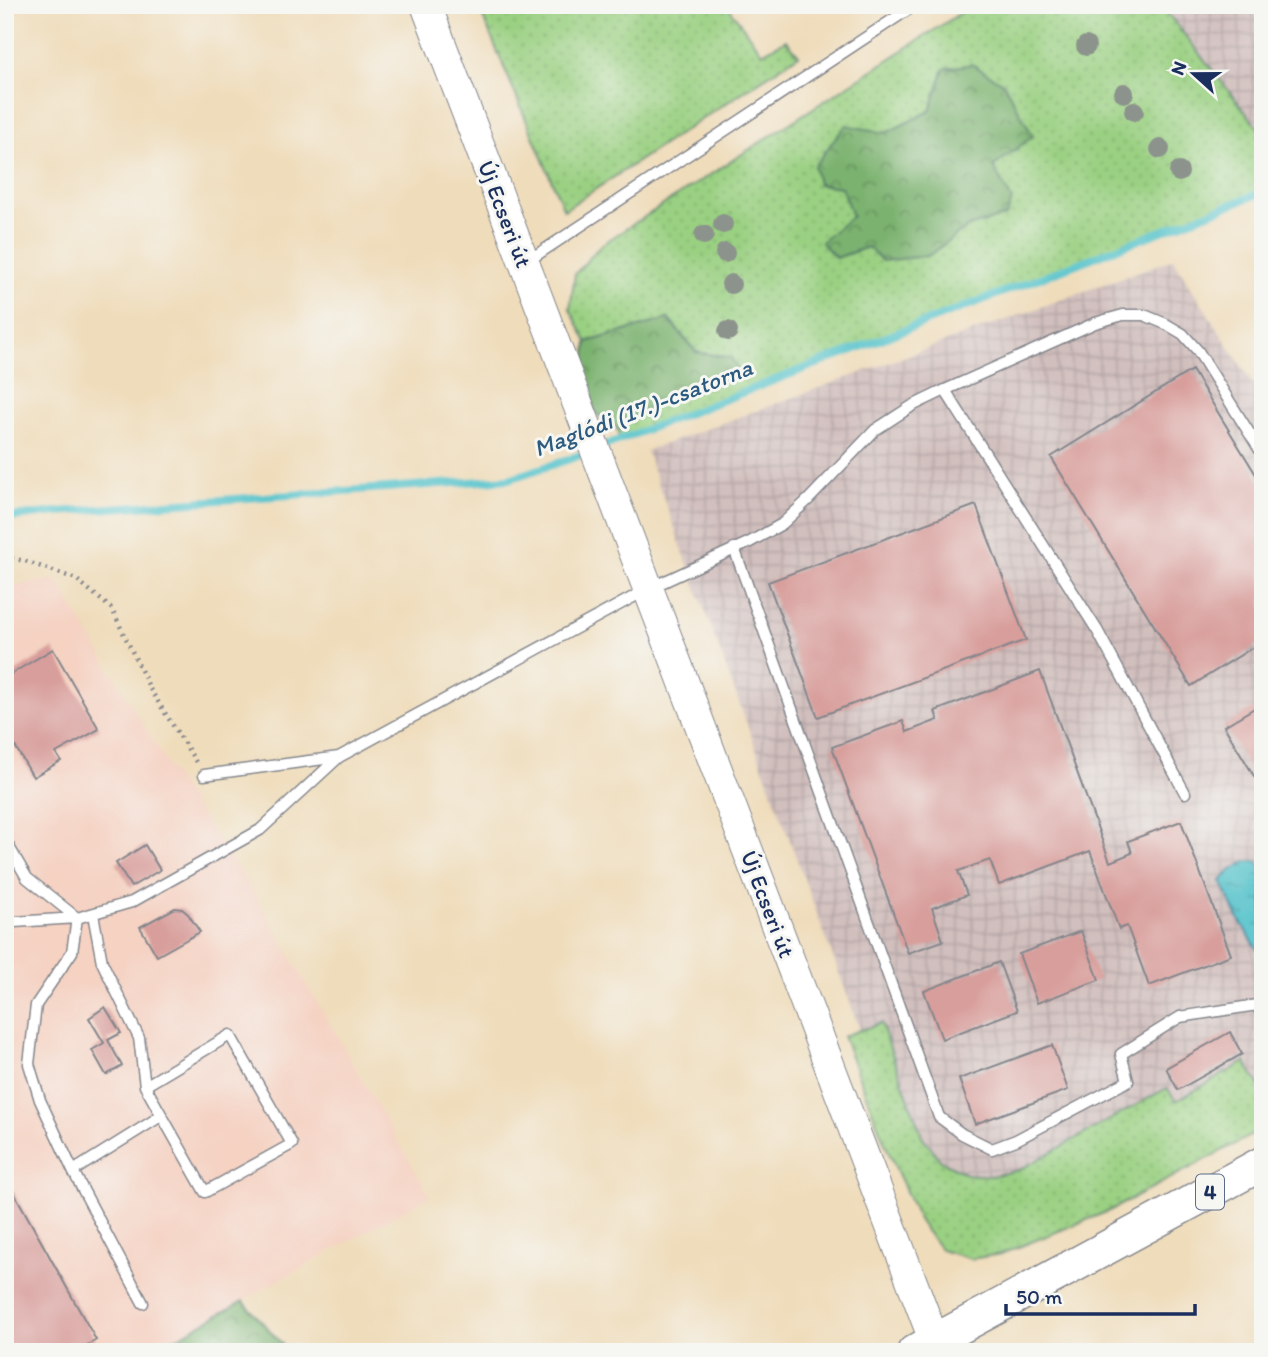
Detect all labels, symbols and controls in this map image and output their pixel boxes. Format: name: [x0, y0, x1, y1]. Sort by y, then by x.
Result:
north arrow: [1160, 38, 1230, 108]
text: N: [1166, 58, 1192, 78]
street label: Új Ecseri út: [472, 157, 538, 272]
water label: Maglódi (17.)-csatorna: [529, 352, 757, 463]
street label: Új Ecseri út: [735, 847, 801, 962]
road number: 4: [1196, 1174, 1224, 1210]
scale bar: [1006, 1273, 1194, 1317]
text: 50 m: [1016, 1284, 1063, 1309]

